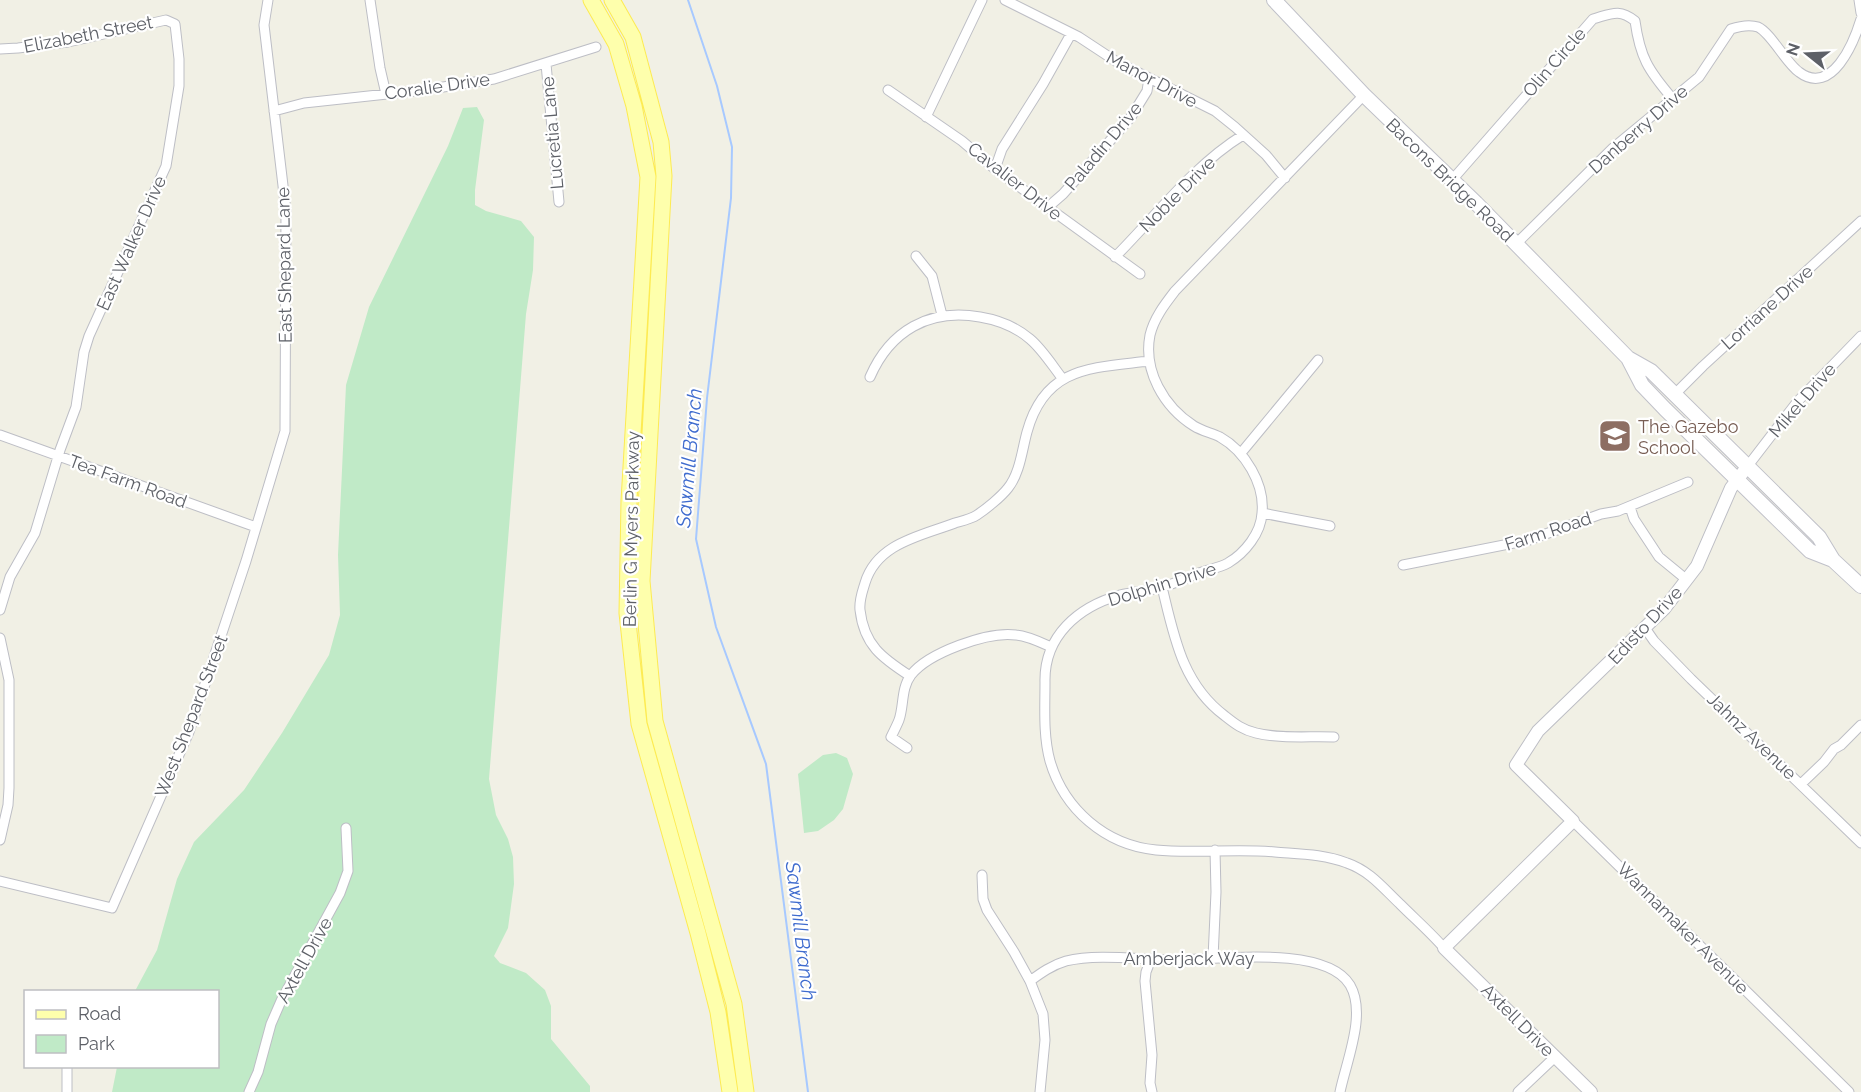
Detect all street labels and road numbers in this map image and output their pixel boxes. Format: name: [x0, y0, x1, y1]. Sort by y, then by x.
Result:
street label: Elizabeth Street: [22, 11, 154, 57]
street label: Olin Circle: [1518, 23, 1590, 101]
street label: Manor Drive: [1103, 46, 1202, 112]
street label: Coralie Drive: [383, 68, 491, 104]
street label: Lucretia Lane: [537, 75, 567, 190]
street label: Danberry Drive: [1584, 80, 1692, 178]
street label: Paladin Drive: [1060, 97, 1146, 194]
street label: Bacons Bridge Road: [1382, 114, 1518, 246]
street label: Cavalier Drive: [964, 138, 1067, 225]
street label: Noble Drive: [1135, 151, 1220, 236]
street label: East Walker Drive: [92, 172, 170, 314]
street label: East Shepard Lane: [272, 186, 296, 343]
street label: Lorriane Drive: [1717, 260, 1817, 354]
street label: Mikel Drive: [1764, 358, 1840, 441]
street label: Berlin G Myers Parkway: [619, 431, 643, 627]
street label: Tea Farm Road: [66, 450, 190, 512]
street label: Farm Road: [1502, 507, 1594, 555]
street label: Dolphin Drive: [1105, 557, 1219, 610]
street label: Edisto Drive: [1604, 581, 1687, 668]
street label: West Shepard Street: [150, 632, 232, 800]
street label: Jahnz Avenue: [1703, 688, 1801, 784]
street label: Wannamaker Avenue: [1613, 858, 1753, 998]
street label: Axtell Drive: [272, 913, 336, 1006]
street label: Amberjack Way: [1123, 948, 1255, 969]
street label: Axtell Drive: [1477, 979, 1559, 1061]

